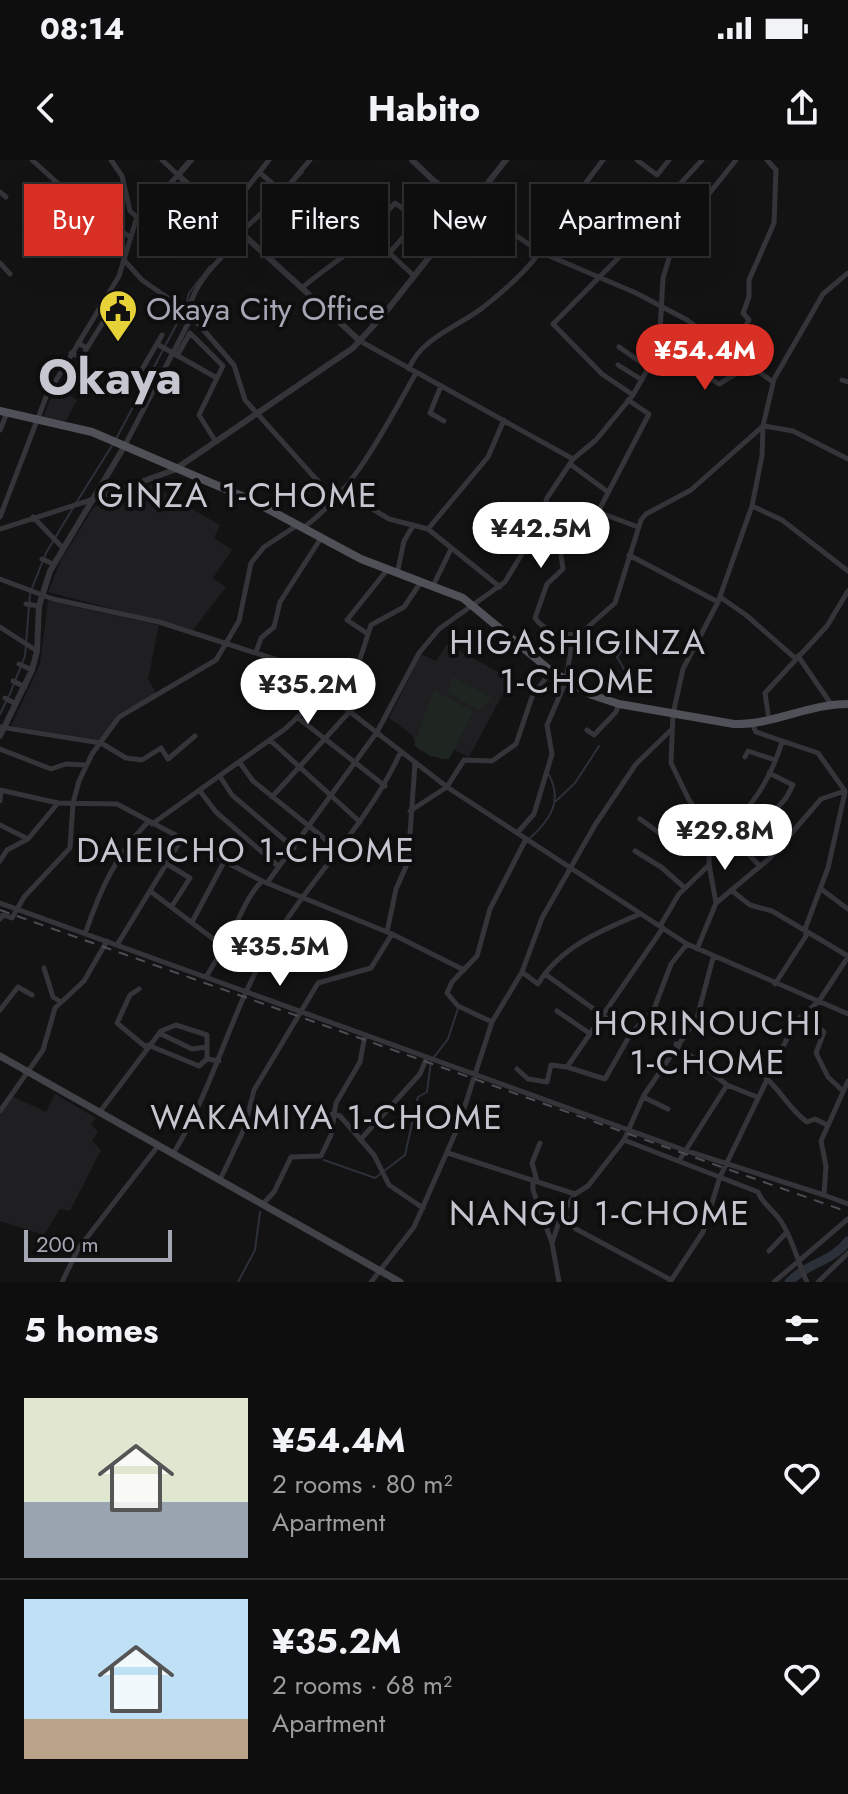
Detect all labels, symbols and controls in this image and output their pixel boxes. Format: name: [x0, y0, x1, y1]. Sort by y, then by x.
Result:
text: 08:14: [40, 7, 125, 50]
text: Habito: [368, 82, 480, 134]
icon: back: [24, 86, 68, 130]
icon: share: [780, 86, 824, 130]
chip: Buy: [24, 184, 123, 256]
chip: Rent: [139, 184, 246, 256]
chip: Filters: [262, 184, 388, 256]
chip: New: [404, 184, 515, 256]
chip: Apartment: [531, 184, 709, 256]
place label: Okaya City Office: [146, 286, 385, 332]
public building icon: Okaya City Office: [97, 288, 139, 343]
pin: ¥54.4M: [640, 324, 770, 392]
text: ¥54.4M: [654, 331, 756, 369]
district label: Okaya: [38, 343, 182, 412]
district label: GINZA 1-CHOME: [97, 471, 379, 520]
pin: ¥42.5M: [476, 502, 606, 570]
text: ¥42.5M: [491, 509, 591, 547]
district label: HIGASHIGINZA 1-CHOME: [449, 618, 707, 706]
pin: ¥35.2M: [243, 658, 373, 726]
text: ¥35.2M: [259, 665, 357, 703]
pin: ¥29.8M: [660, 804, 790, 872]
text: ¥29.8M: [676, 811, 774, 849]
district label: DAIEICHO 1-CHOME: [76, 826, 416, 875]
pin: ¥35.5M: [215, 920, 345, 988]
text: ¥35.5M: [231, 927, 329, 965]
district label: HORINOUCHI 1-CHOME: [594, 999, 822, 1087]
district label: WAKAMIYA 1-CHOME: [150, 1093, 504, 1142]
district label: NANGU 1-CHOME: [449, 1189, 751, 1238]
scale bar: [24, 1226, 172, 1262]
text: 200 m: [36, 1228, 99, 1260]
text: 5 homes: [24, 1306, 158, 1355]
icon: filters: [780, 1308, 824, 1352]
text: ¥54.4M: [272, 1416, 405, 1465]
icon: home: [88, 1430, 184, 1526]
icon: heart: [780, 1456, 824, 1500]
text: 2 rooms · 80 m²: [272, 1465, 453, 1503]
text: Apartment: [272, 1503, 385, 1541]
text: ¥35.2M: [272, 1617, 401, 1666]
icon: home: [88, 1631, 184, 1727]
icon: heart: [780, 1657, 824, 1701]
text: 2 rooms · 68 m²: [272, 1666, 452, 1704]
text: Apartment: [272, 1704, 385, 1742]

